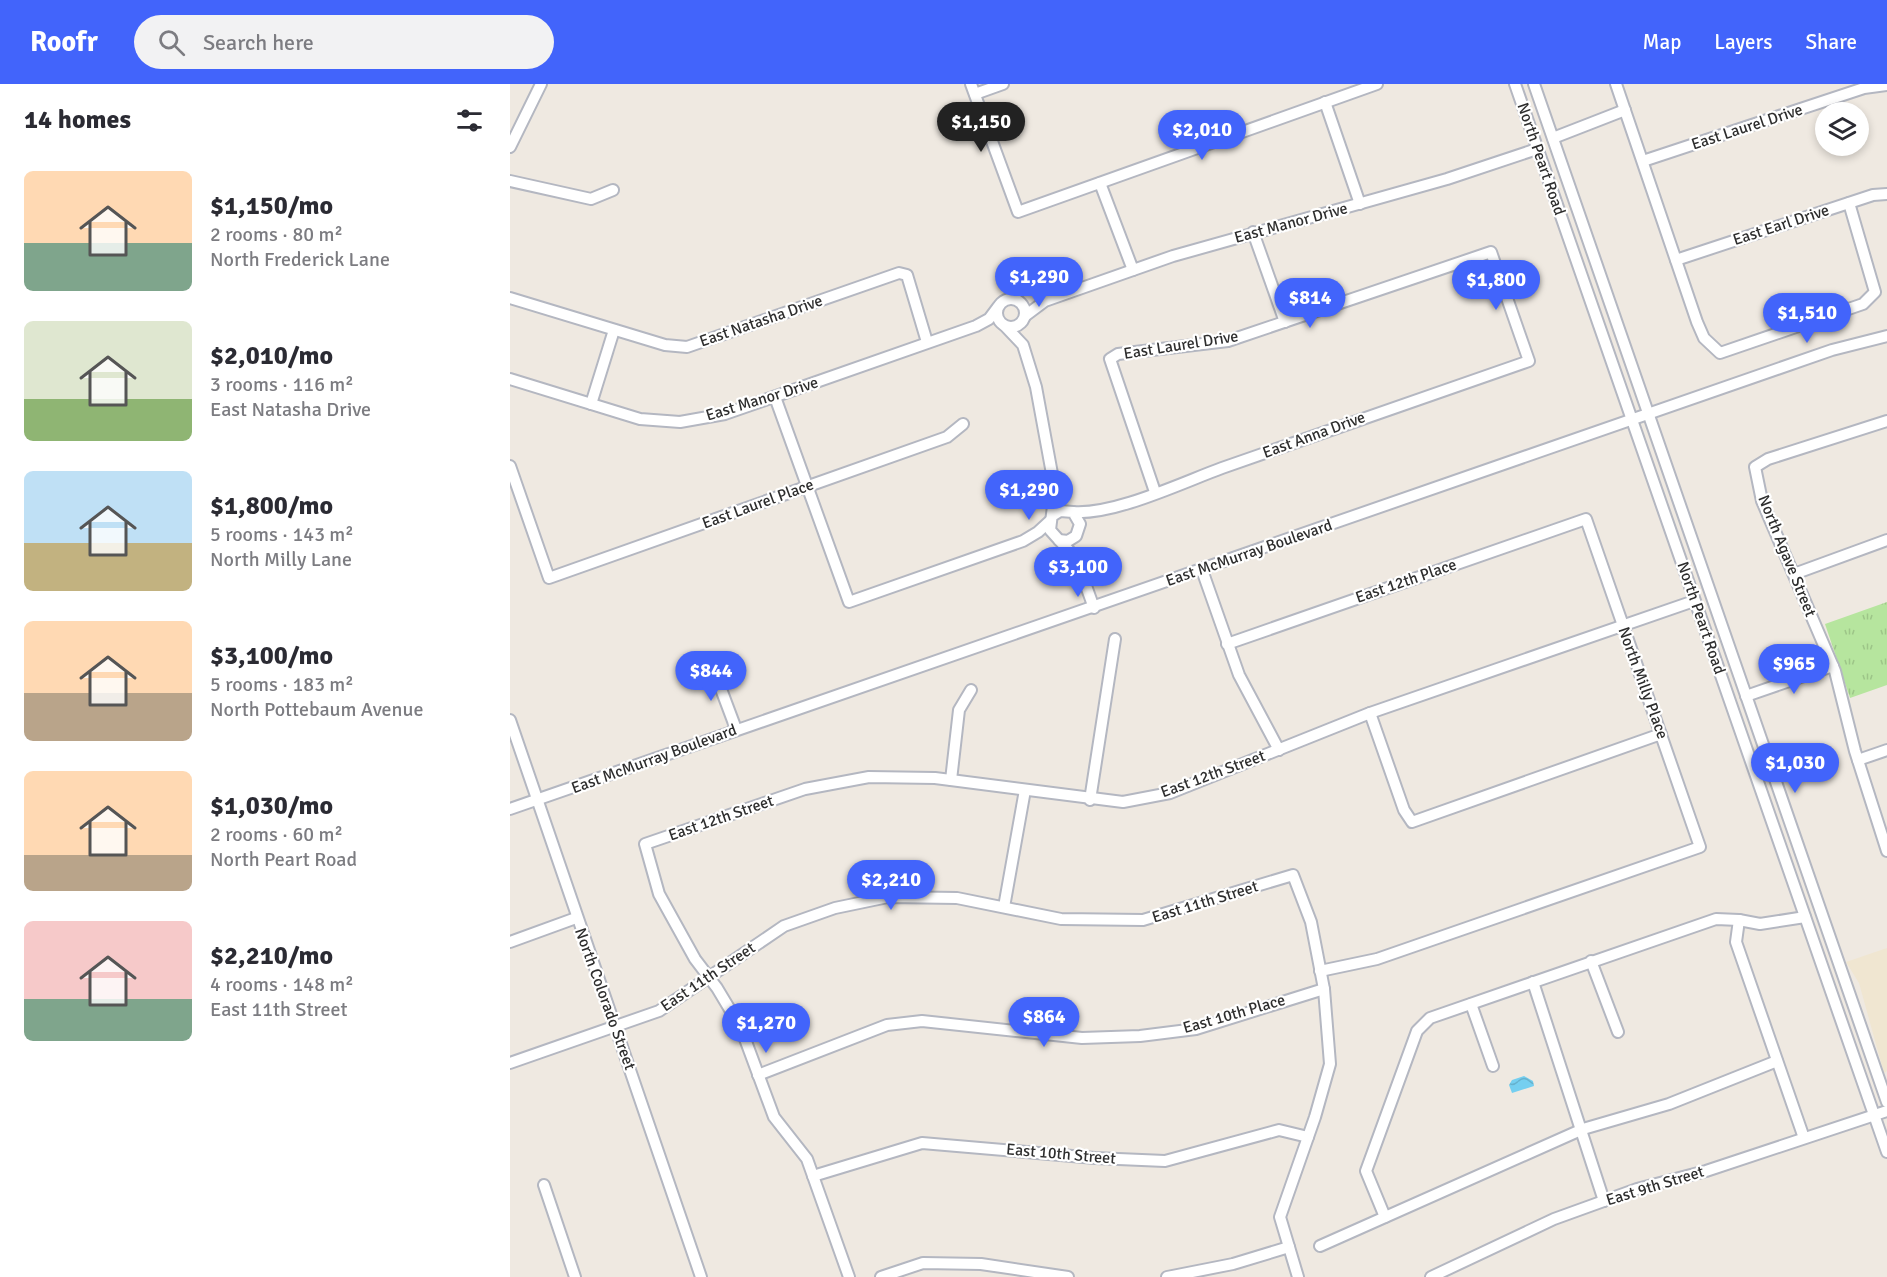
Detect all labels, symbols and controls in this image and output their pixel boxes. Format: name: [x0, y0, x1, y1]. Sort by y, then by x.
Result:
search box: [134, 15, 554, 69]
text: Roofr: [30, 25, 98, 59]
icon: search: [155, 26, 188, 59]
text: Search here: [203, 29, 314, 56]
text: Map: [1643, 29, 1681, 55]
text: Layers: [1714, 29, 1772, 55]
text: Share: [1805, 29, 1857, 55]
street label: North Peart Road: [1512, 100, 1570, 218]
street label: East Laurel Drive: [1689, 100, 1805, 154]
pin: $1,150: [932, 102, 1030, 153]
map controls: [1815, 102, 1869, 156]
button: layers: [1815, 102, 1869, 156]
text: 14 homes: [24, 104, 131, 136]
icon: filters: [453, 104, 486, 137]
text: $1,150: [951, 109, 1011, 134]
pin: $2,010: [1153, 110, 1251, 161]
text: $2,010: [1172, 117, 1232, 142]
text: $1,150/mo: [210, 190, 333, 222]
icon: home: [72, 195, 144, 267]
street label: East Manor Drive: [1232, 198, 1350, 248]
street label: East Earl Drive: [1730, 200, 1832, 250]
text: 2 rooms · 80 m²: [210, 222, 343, 247]
text: North Frederick Lane: [210, 247, 390, 272]
pin: $1,290: [990, 257, 1088, 308]
pin: $1,800: [1447, 260, 1545, 311]
text: $1,290: [1009, 264, 1069, 289]
text: $1,800: [1466, 267, 1526, 292]
pin: $814: [1274, 278, 1346, 329]
text: $814: [1288, 285, 1332, 310]
street label: East Natasha Drive: [697, 291, 825, 351]
pin: $1,510: [1758, 293, 1856, 344]
text: $1,510: [1777, 300, 1837, 325]
street label: East Laurel Drive: [1122, 326, 1240, 364]
text: $2,010/mo: [210, 340, 333, 372]
icon: home: [72, 345, 144, 417]
text: 3 rooms · 116 m²: [210, 372, 354, 397]
street label: East Manor Drive: [703, 372, 821, 426]
text: East Natasha Drive: [210, 397, 371, 422]
street label: East Anna Drive: [1260, 407, 1368, 463]
pin: $1,290: [980, 470, 1078, 521]
street label: East Laurel Place: [699, 475, 817, 533]
text: $1,290: [999, 477, 1059, 502]
text: $1,800/mo: [210, 490, 333, 522]
street label: North Agave Street: [1753, 492, 1821, 620]
icon: home: [72, 495, 144, 567]
street label: East McMurray Boulevard: [1163, 515, 1335, 591]
text: 5 rooms · 143 m²: [210, 522, 354, 547]
text: North Milly Lane: [210, 547, 352, 572]
pin: $3,100: [1029, 547, 1127, 598]
text: $3,100: [1048, 554, 1108, 579]
street label: East 12th Place: [1353, 554, 1459, 608]
street label: North Peart Road: [1672, 559, 1730, 677]
street label: North Milly Place: [1613, 624, 1673, 742]
text: $3,100/mo: [210, 640, 333, 672]
pin: $965: [1758, 644, 1830, 695]
icon: home: [72, 645, 144, 717]
pin: $844: [675, 651, 747, 702]
text: $965: [1772, 651, 1816, 676]
text: $844: [689, 658, 733, 683]
text: 5 rooms · 183 m²: [210, 672, 354, 697]
text: North Pottebaum Avenue: [210, 697, 423, 722]
street label: East McMurray Boulevard: [569, 720, 739, 798]
pin: $1,030: [1746, 743, 1844, 794]
street label: East 12th Street: [1158, 746, 1268, 802]
text: $1,030: [1765, 750, 1825, 775]
text: $1,030/mo: [210, 790, 333, 822]
street label: East 12th Street: [666, 791, 777, 845]
icon: home: [72, 795, 144, 867]
text: 2 rooms · 60 m²: [210, 822, 343, 847]
text: North Peart Road: [210, 847, 357, 872]
pin: $2,210: [842, 860, 940, 911]
text: $2,210: [861, 867, 921, 892]
street label: East 11th Street: [1149, 876, 1261, 928]
street label: North Colorado Street: [570, 925, 640, 1073]
street label: East 11th Street: [657, 938, 760, 1016]
text: $2,210/mo: [210, 940, 333, 972]
icon: home: [72, 945, 144, 1017]
text: 4 rooms · 148 m²: [210, 972, 354, 997]
street label: East 10th Place: [1180, 990, 1288, 1038]
text: East 11th Street: [210, 997, 347, 1022]
pin: $864: [1008, 997, 1080, 1048]
pin: $1,270: [717, 1003, 815, 1054]
text: $864: [1022, 1004, 1066, 1029]
text: $1,270: [736, 1010, 796, 1035]
street label: East 10th Street: [1005, 1139, 1117, 1169]
street label: East 9th Street: [1604, 1162, 1707, 1210]

